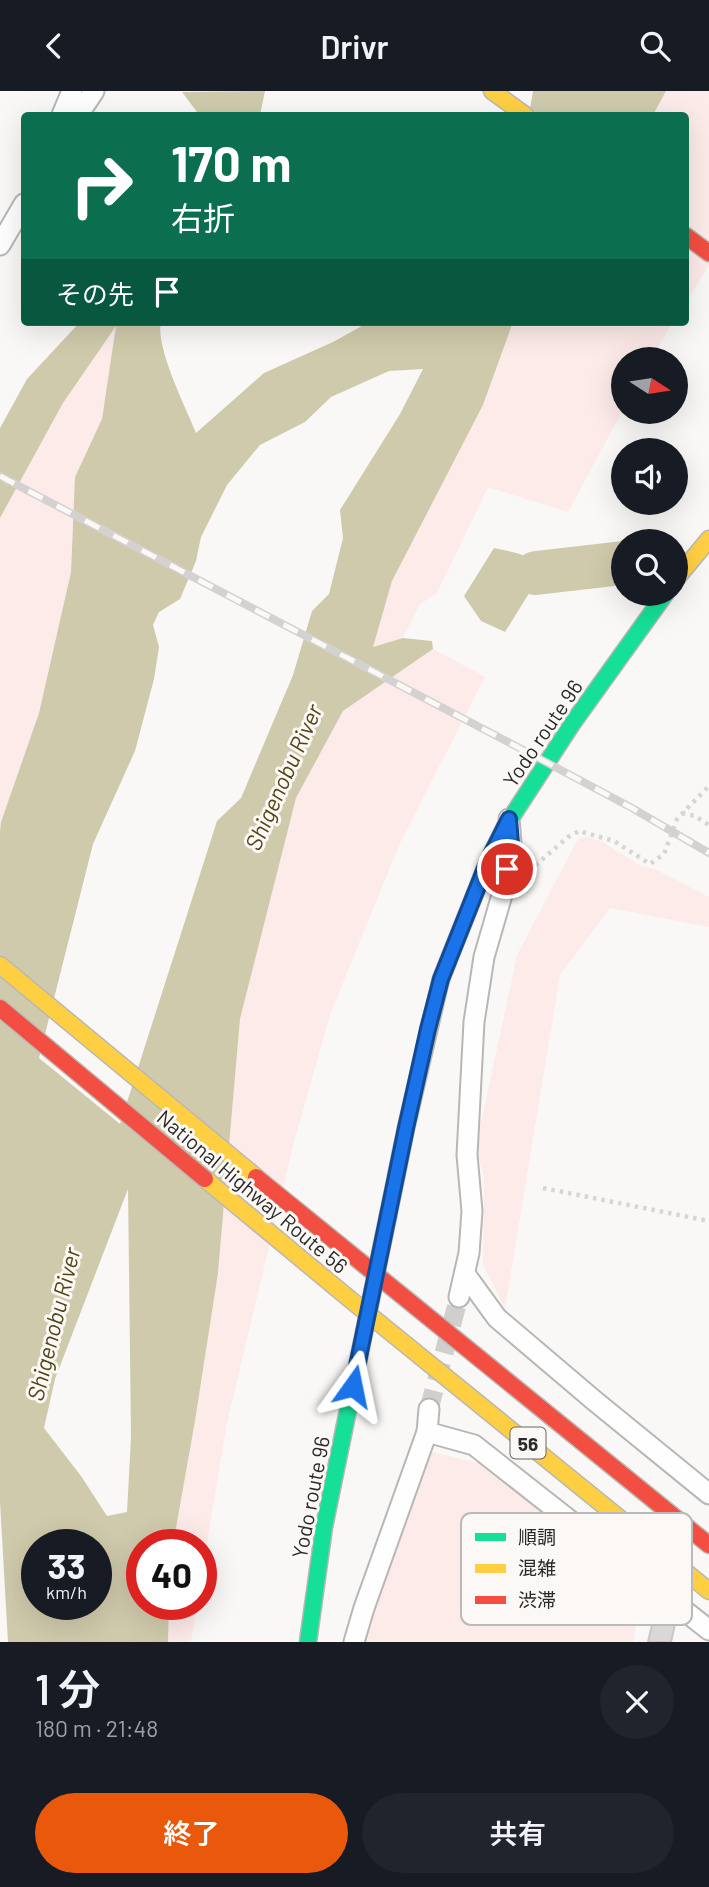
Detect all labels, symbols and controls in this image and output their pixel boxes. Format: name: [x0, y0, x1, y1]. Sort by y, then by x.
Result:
icon: back: [35, 27, 73, 65]
text: Drivr: [320, 27, 389, 65]
icon: search: [636, 27, 674, 65]
text: 170 m: [171, 133, 291, 192]
icon: right: [56, 140, 147, 231]
text: 右折: [171, 198, 235, 236]
icon: arrive: [148, 273, 186, 311]
text: その先: [56, 278, 134, 309]
north arrow: [611, 347, 688, 423]
map controls: [611, 347, 688, 606]
button: sound: [611, 438, 688, 515]
button: search: [611, 529, 688, 606]
street label: Yodo route 96: [497, 675, 587, 791]
water label: Shigenobu River: [238, 699, 328, 854]
pin: [477, 839, 537, 899]
icon: arrive: [488, 850, 526, 888]
street label: National Highway Route 56: [153, 1104, 353, 1278]
water label: Shigenobu River: [20, 1244, 86, 1403]
position arrow: [316, 1349, 390, 1423]
road number: 56: [510, 1427, 546, 1459]
street label: Yodo route 96: [286, 1434, 334, 1560]
legend: [461, 1513, 692, 1625]
text: 順調: [518, 1525, 556, 1548]
speed limit sign: 40: [126, 1529, 217, 1620]
text: 33: [48, 1544, 85, 1586]
text: 混雑: [518, 1556, 556, 1579]
text: km/h: [46, 1581, 87, 1603]
text: 渋滞: [518, 1588, 556, 1611]
text: 1 分: [35, 1663, 100, 1713]
button: close: [600, 1665, 674, 1739]
text: 180 m · 21:48: [35, 1714, 158, 1742]
button: 終了: [35, 1793, 348, 1873]
button: 共有: [362, 1793, 674, 1873]

